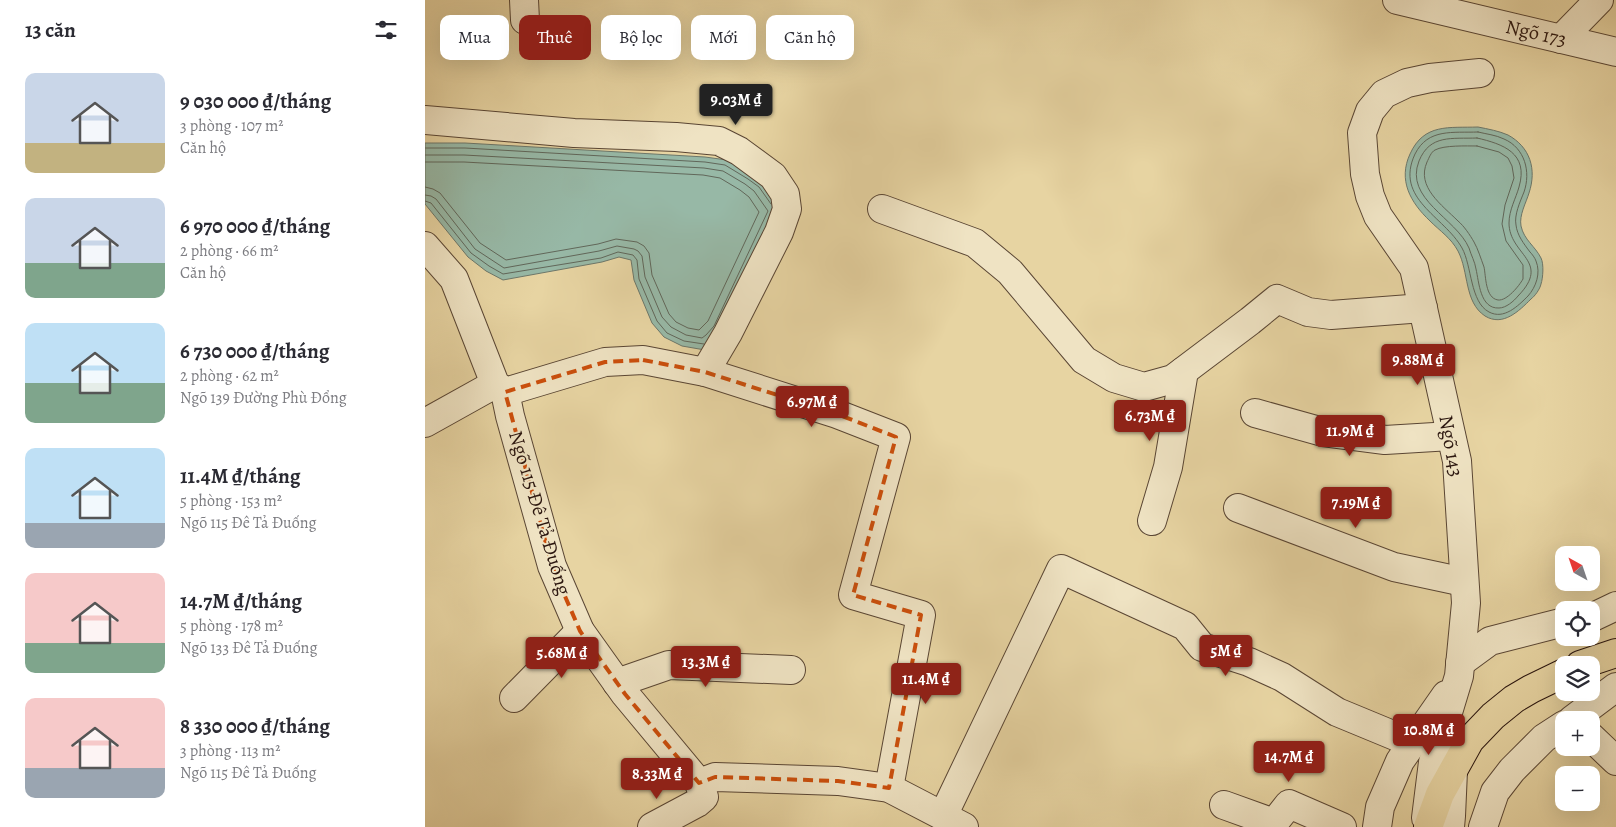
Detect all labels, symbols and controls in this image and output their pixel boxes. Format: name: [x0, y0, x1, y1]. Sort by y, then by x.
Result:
street label: Ngõ 173: [1503, 13, 1569, 53]
chip: Mua: [440, 15, 509, 60]
chip: Thuê: [519, 15, 591, 60]
chip: Bộ lọc: [601, 15, 681, 60]
chip: Mới: [691, 15, 756, 60]
chip: Căn hộ: [766, 15, 854, 60]
text: 13 căn: [25, 16, 76, 44]
icon: filters: [372, 16, 400, 44]
pin: 9.03M ₫: [690, 84, 782, 126]
text: 9 030 000 ₫/tháng: [180, 87, 331, 115]
text: 9.03M ₫: [710, 89, 762, 111]
icon: home: [65, 93, 125, 153]
text: 3 phòng · 107 m²: [180, 115, 284, 137]
text: Căn hộ: [180, 137, 226, 159]
text: 6 970 000 ₫/tháng: [180, 212, 330, 240]
icon: home: [65, 218, 125, 278]
text: 2 phòng · 66 m²: [180, 240, 279, 262]
text: Căn hộ: [180, 262, 226, 284]
text: 6 730 000 ₫/tháng: [180, 337, 330, 365]
icon: home: [65, 343, 125, 403]
pin: 9.88M ₫: [1372, 344, 1464, 386]
text: 9.88M ₫: [1392, 349, 1444, 371]
text: 2 phòng · 62 m²: [180, 365, 279, 387]
pin: 6.97M ₫: [766, 386, 858, 428]
text: Ngõ 139 Đường Phù Đổng: [180, 387, 347, 409]
text: 6.97M ₫: [787, 391, 837, 413]
pin: 6.73M ₫: [1104, 400, 1196, 442]
text: 6.73M ₫: [1125, 405, 1175, 427]
street label: Ngõ 143: [1432, 413, 1470, 479]
pin: 11.9M ₫: [1304, 414, 1396, 457]
text: 11.9M ₫: [1326, 420, 1374, 442]
street label: Ngõ 115 Đê Tả Đuống: [502, 427, 578, 599]
text: 11.4M ₫/tháng: [180, 462, 301, 490]
icon: home: [65, 468, 125, 528]
pin: 7.19M ₫: [1310, 486, 1402, 529]
text: 5 phòng · 153 m²: [180, 490, 282, 512]
text: 7.19M ₫: [1332, 492, 1380, 514]
text: Ngõ 115 Đê Tả Đuống: [180, 512, 316, 534]
north arrow: [1555, 546, 1600, 591]
map controls: [1555, 546, 1600, 811]
text: 14.7M ₫/tháng: [180, 587, 302, 615]
icon: home: [65, 593, 125, 653]
button: locate: [1555, 601, 1600, 646]
text: 5 phòng · 178 m²: [180, 615, 283, 637]
pin: 5M ₫: [1196, 634, 1256, 677]
pin: 5.68M ₫: [516, 636, 608, 679]
text: Ngõ 133 Đê Tả Đuống: [180, 637, 317, 659]
text: 5M ₫: [1210, 640, 1242, 662]
text: 5.68M ₫: [537, 642, 587, 664]
pin: 13.3M ₫: [660, 646, 752, 688]
text: 13.3M ₫: [682, 651, 730, 673]
button: layers: [1555, 656, 1600, 701]
pin: 11.4M ₫: [880, 662, 972, 705]
text: 11.4M ₫: [902, 668, 950, 690]
button: +: [1555, 711, 1600, 756]
text: 8 330 000 ₫/tháng: [180, 712, 330, 740]
pin: 10.8M ₫: [1383, 714, 1475, 756]
icon: home: [65, 718, 125, 778]
text: 10.8M ₫: [1404, 719, 1454, 741]
text: 3 phòng · 113 m²: [180, 740, 280, 762]
pin: 14.7M ₫: [1243, 740, 1335, 783]
text: 14.7M ₫: [1265, 746, 1313, 768]
pin: 8.33M ₫: [611, 758, 703, 800]
text: Ngõ 115 Đê Tả Đuống: [180, 762, 316, 784]
text: 8.33M ₫: [632, 763, 682, 785]
button: −: [1555, 766, 1600, 811]

